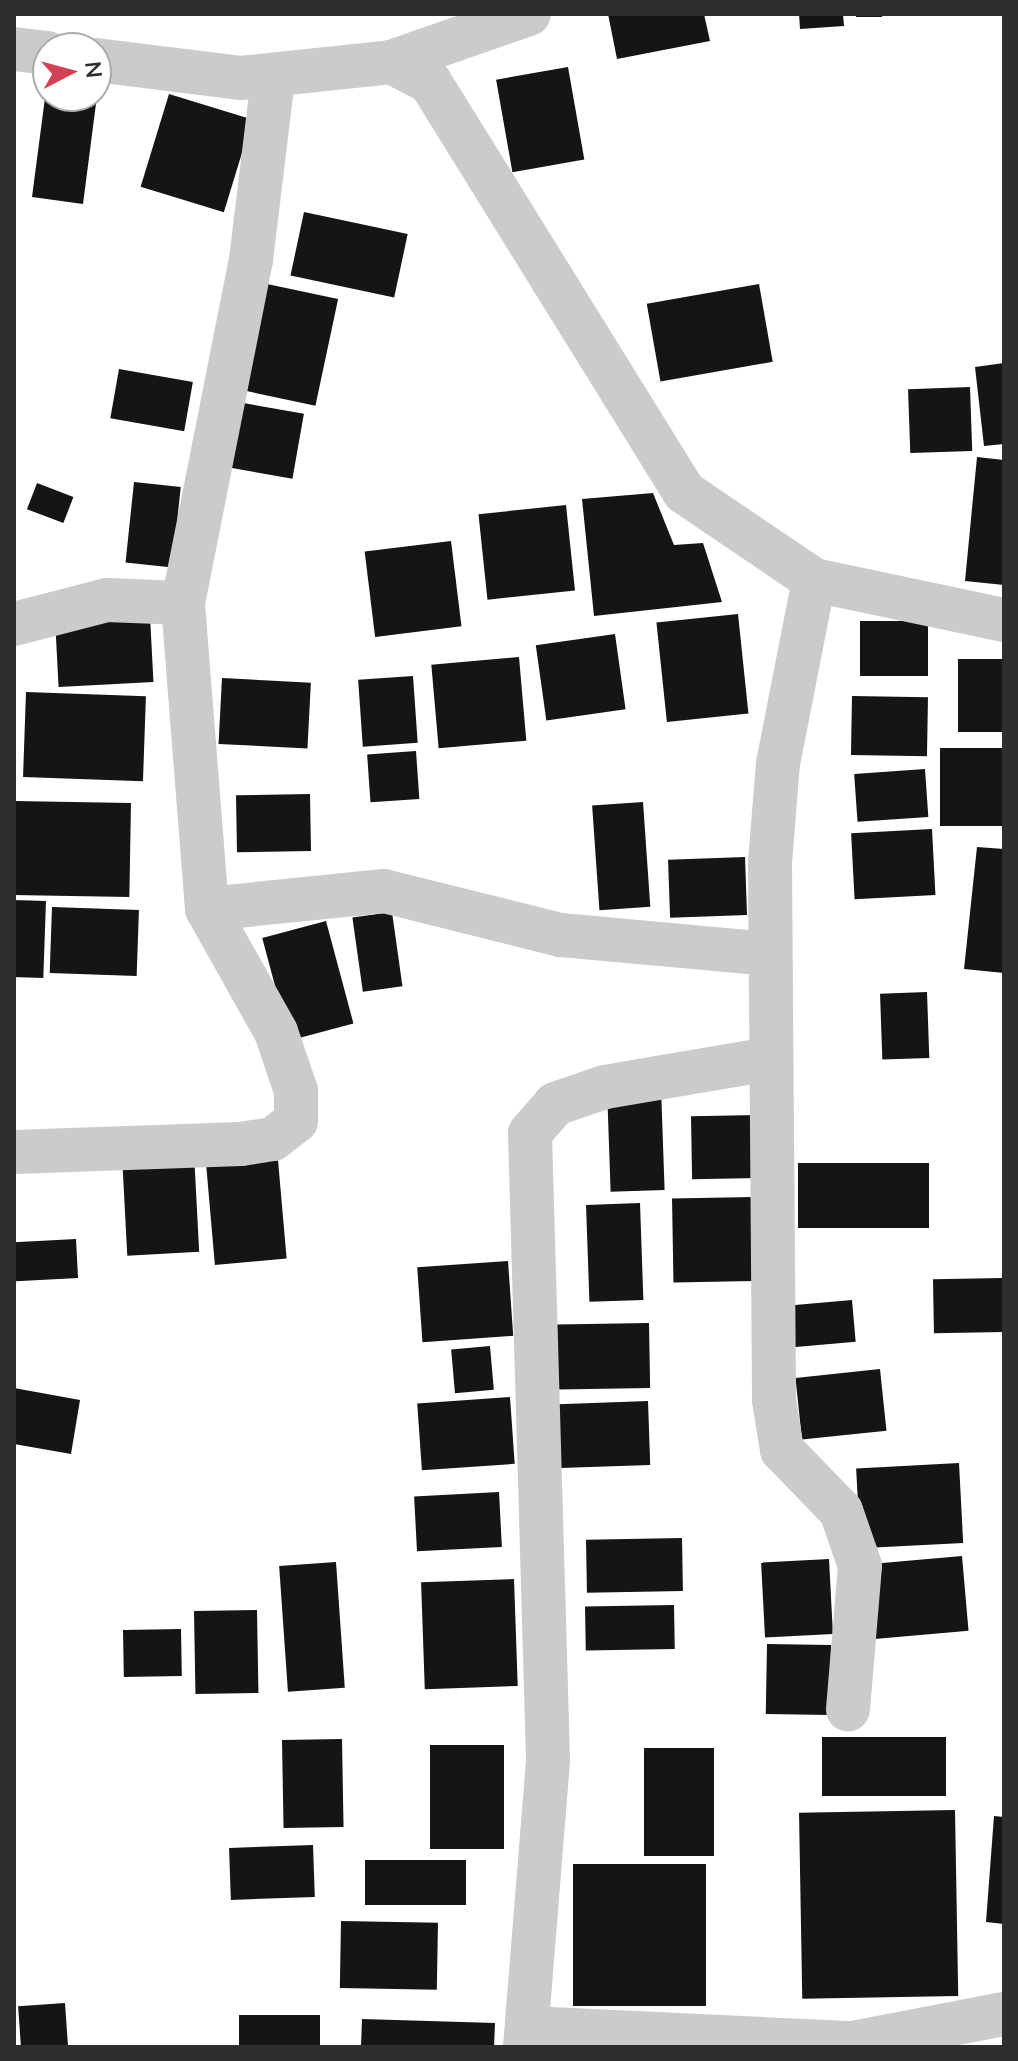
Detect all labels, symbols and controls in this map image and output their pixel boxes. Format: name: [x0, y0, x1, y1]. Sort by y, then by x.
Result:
north arrow: [32, 32, 112, 112]
text: N: [79, 60, 109, 79]

